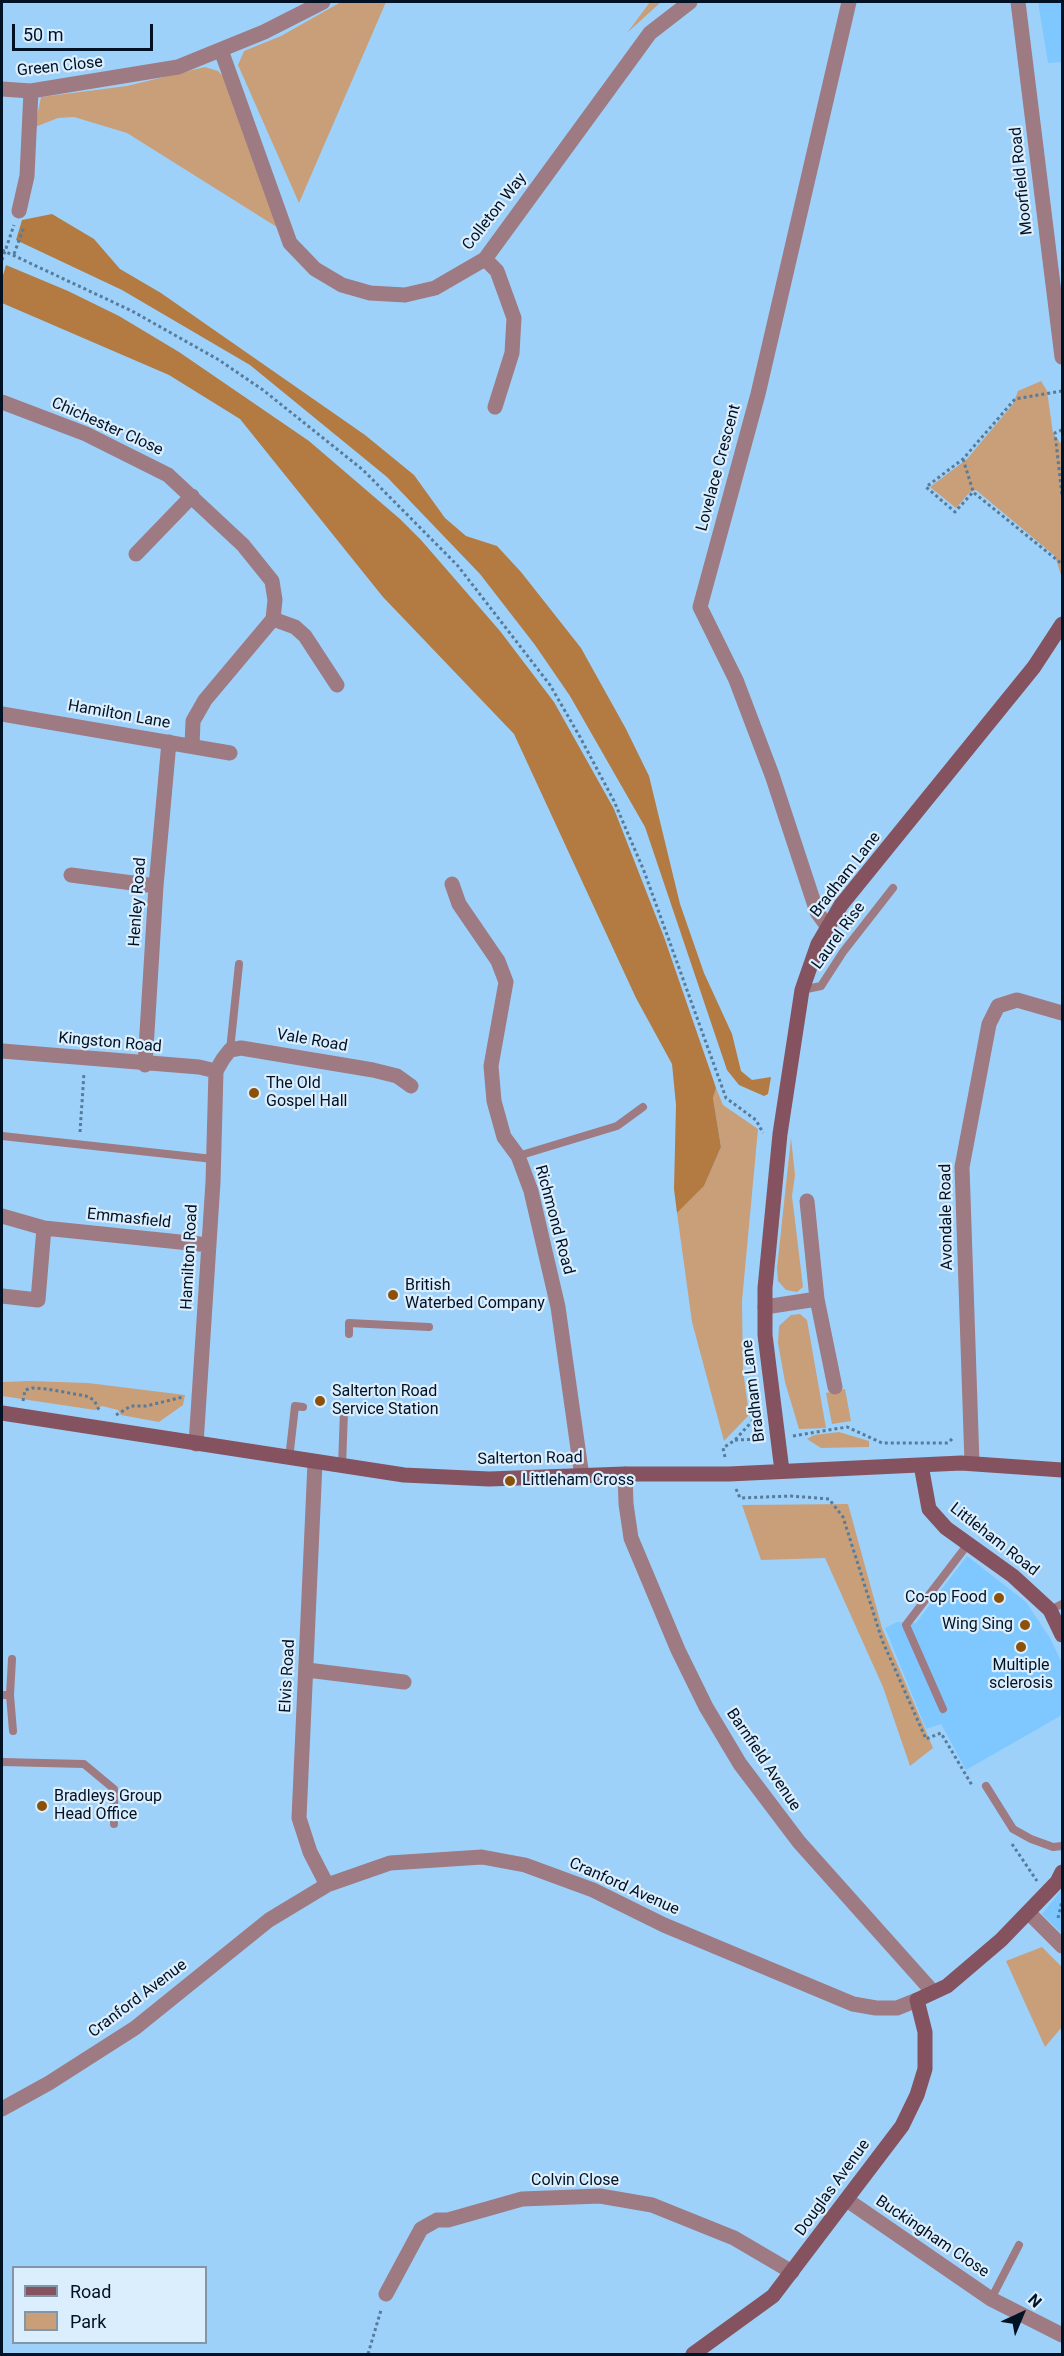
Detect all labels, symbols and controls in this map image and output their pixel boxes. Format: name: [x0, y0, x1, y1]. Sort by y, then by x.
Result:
scale bar: [15, 12, 156, 50]
text: 50 m: [23, 24, 63, 45]
street label: Green Close: [16, 53, 104, 81]
street label: Moorfield Road: [1007, 126, 1037, 236]
street label: Colleton Way: [459, 169, 531, 255]
street label: Chichester Close: [48, 394, 166, 460]
street label: Lovelace Crescent: [693, 402, 745, 534]
street label: Hamilton Lane: [66, 697, 172, 733]
street label: Bradham Lane: [807, 829, 885, 921]
street label: Henley Road: [125, 857, 151, 947]
street label: Laurel Rise: [808, 899, 870, 973]
street label: Vale Road: [275, 1025, 349, 1057]
street label: Kingston Road: [57, 1029, 163, 1057]
place label: The Old Gospel Hall: [266, 1074, 348, 1112]
marker: The Old Gospel Hall: [247, 1086, 261, 1100]
street label: Richmond Road: [530, 1163, 578, 1277]
street label: Avondale Road: [936, 1164, 958, 1270]
street label: Hamilton Road: [178, 1204, 202, 1310]
street label: Emmasfield: [86, 1205, 172, 1233]
place label: British Waterbed Company: [405, 1276, 545, 1314]
marker: British Waterbed Company: [386, 1288, 400, 1302]
street label: Bradham Lane: [738, 1339, 770, 1443]
place label: Salterton Road Service Station: [332, 1382, 439, 1420]
marker: Salterton Road Service Station: [313, 1394, 327, 1408]
street label: Salterton Road: [477, 1448, 583, 1470]
place label: Littleham Cross: [522, 1471, 634, 1491]
marker: Littleham Cross: [503, 1474, 517, 1488]
street label: Littleham Road: [946, 1499, 1042, 1581]
place label: Co-op Food: [905, 1588, 987, 1608]
marker: Co-op Food: [992, 1591, 1006, 1605]
place label: Wing Sing: [942, 1615, 1013, 1635]
marker: Wing Sing: [1018, 1618, 1032, 1632]
street label: Elvis Road: [276, 1639, 300, 1713]
marker: Multiple sclerosis: [1014, 1640, 1028, 1654]
place label: Multiple sclerosis: [989, 1656, 1053, 1694]
street label: Barnfield Avenue: [722, 1705, 804, 1815]
place label: Bradleys Group Head Office: [54, 1787, 162, 1825]
marker: Bradleys Group Head Office: [35, 1799, 49, 1813]
street label: Cranford Avenue: [566, 1854, 682, 1920]
street label: Cranford Avenue: [85, 1956, 191, 2042]
street label: Douglas Avenue: [792, 2136, 874, 2240]
street label: Colvin Close: [531, 2171, 619, 2191]
street label: Buckingham Close: [872, 2192, 992, 2282]
legend: [12, 2266, 207, 2344]
text: Road: [70, 2281, 111, 2302]
north arrow: [992, 2284, 1052, 2344]
text: N: [1024, 2290, 1046, 2311]
text: Park: [70, 2311, 106, 2332]

